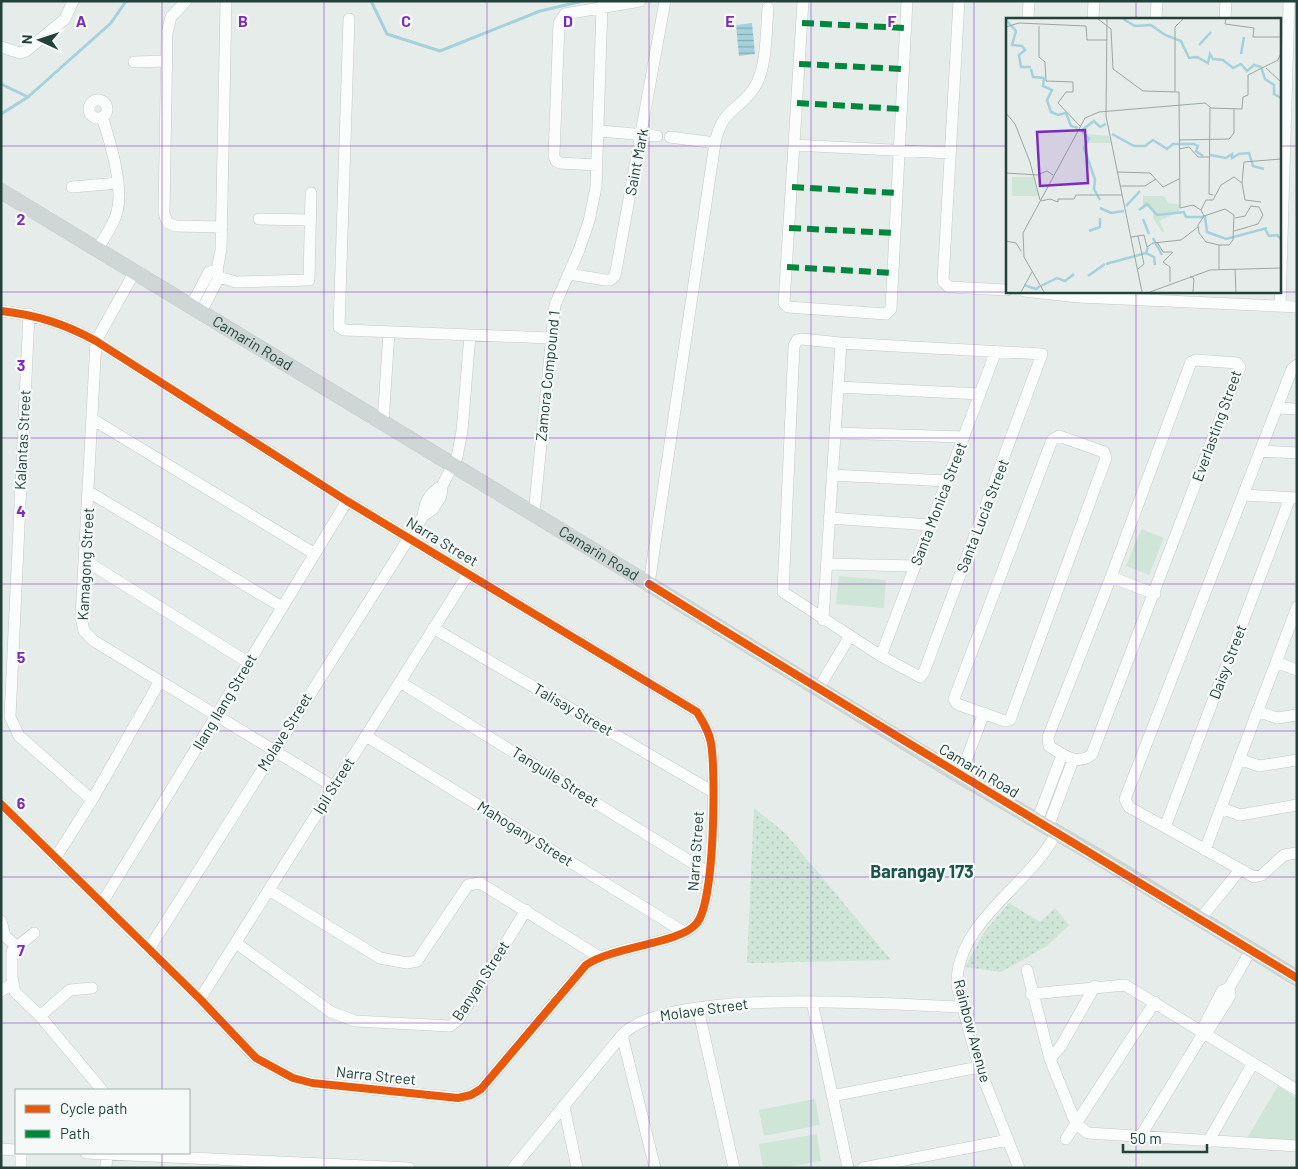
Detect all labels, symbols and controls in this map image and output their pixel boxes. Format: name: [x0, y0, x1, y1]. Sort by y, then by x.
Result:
text: A: [76, 11, 87, 30]
text: B: [238, 11, 248, 30]
text: C: [401, 11, 411, 30]
text: D: [563, 11, 573, 30]
text: E: [725, 11, 735, 30]
text: F: [888, 11, 897, 30]
north arrow: [15, 15, 65, 65]
inset map: [1006, 18, 1280, 292]
text: N: [18, 34, 35, 44]
street label: Saint Mark: [621, 126, 651, 197]
text: 2: [17, 209, 26, 228]
street label: Zamora Compound 1: [531, 310, 563, 442]
street label: Camarin Road: [210, 311, 296, 374]
text: 3: [17, 355, 25, 374]
street label: Everlasting Street: [1188, 368, 1245, 484]
street label: Kalantas Street: [10, 389, 34, 491]
street label: Santa Monica Street: [906, 439, 970, 568]
street label: Santa Lucia Street: [952, 456, 1012, 575]
text: 4: [16, 501, 26, 520]
street label: Kamagong Street: [73, 507, 97, 621]
street label: Narra Street: [403, 513, 482, 570]
street label: Camarin Road: [556, 521, 642, 584]
street label: Daisy Street: [1205, 622, 1249, 701]
text: 5: [17, 647, 26, 666]
street label: Ilang Ilang Street: [188, 650, 260, 753]
street label: Talisay Street: [531, 679, 616, 739]
street label: Molave Street: [253, 689, 315, 774]
street label: Camarin Road: [936, 739, 1023, 801]
street label: Tanguile Street: [509, 742, 602, 810]
street label: Ipil Street: [309, 754, 358, 817]
text: 6: [17, 793, 26, 812]
street label: Mahogany Street: [475, 797, 577, 870]
street label: Narra Street: [683, 810, 707, 892]
district label: Barangay 173: [870, 860, 974, 882]
street label: Banyan Street: [448, 937, 513, 1024]
text: 7: [17, 940, 25, 959]
street label: Rainbow Avenue: [951, 977, 995, 1084]
street label: Molave Street: [659, 994, 749, 1024]
street label: Narra Street: [335, 1062, 417, 1088]
legend: [15, 1089, 190, 1154]
text: Cycle path: [60, 1099, 127, 1117]
scale bar: [1123, 1122, 1207, 1154]
text: Path: [60, 1124, 90, 1142]
text: 50 m: [1130, 1129, 1162, 1147]

